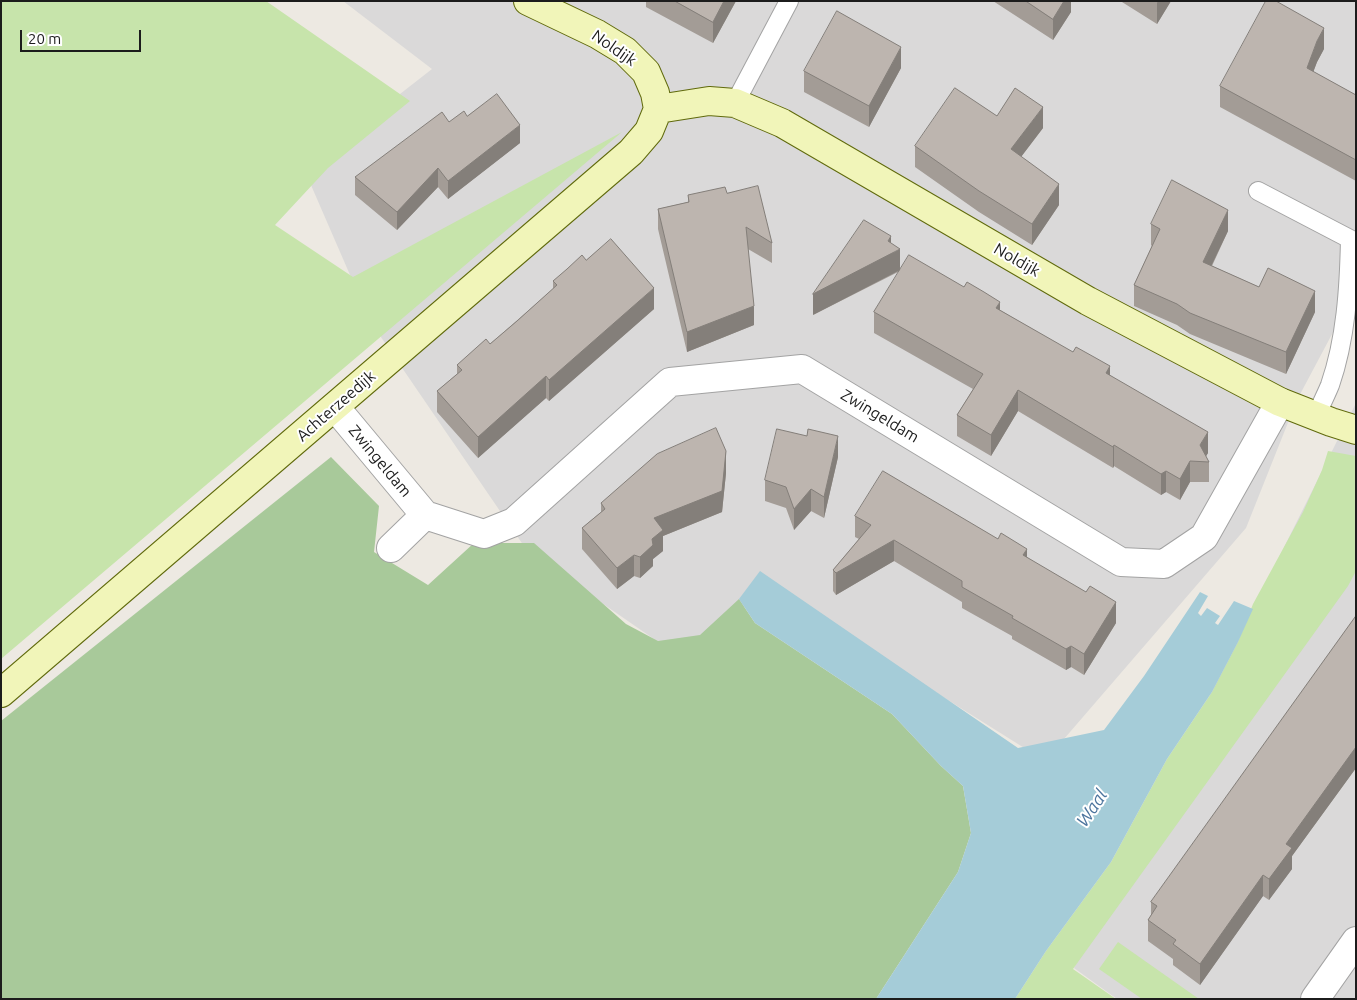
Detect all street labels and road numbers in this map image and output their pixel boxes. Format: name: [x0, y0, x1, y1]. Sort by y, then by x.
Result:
street label: Noldijk: [588, 26, 640, 70]
street label: Noldijk: [990, 239, 1044, 281]
street label: Achterzeedijk: [293, 367, 379, 445]
street label: Zwingeldam: [837, 385, 923, 447]
street label: Zwingeldam: [344, 421, 416, 501]

